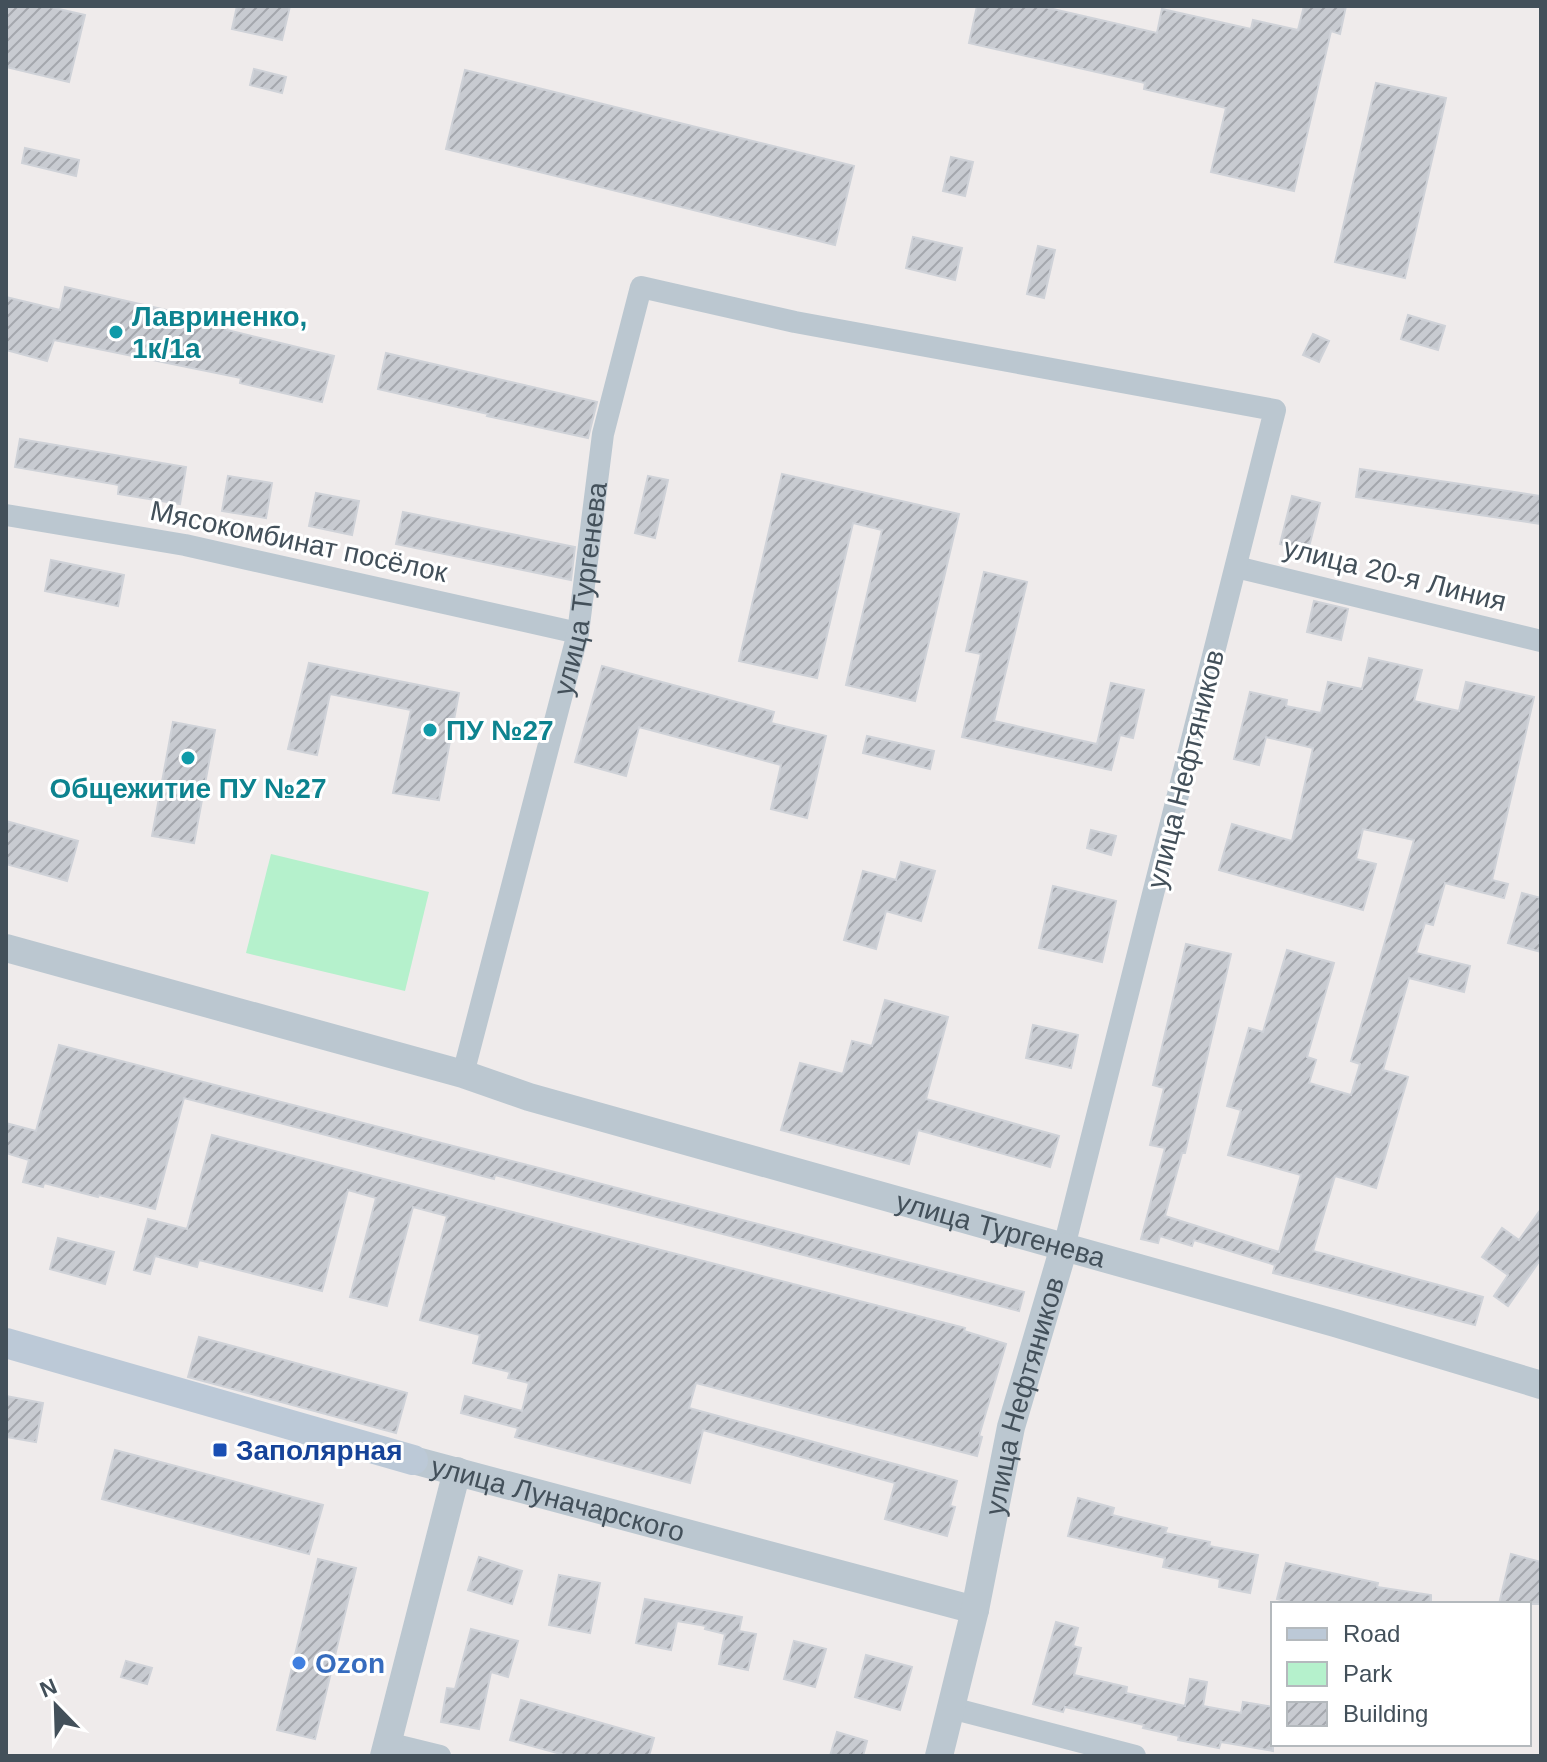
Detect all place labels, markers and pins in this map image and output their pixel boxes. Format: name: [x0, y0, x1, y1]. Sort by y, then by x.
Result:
place label: Лавриненко, 1к/1а: [132, 301, 307, 364]
marker: Лавриненко, 1к/1а: [107, 323, 125, 341]
place label: ПУ №27: [446, 715, 554, 746]
marker: ПУ №27: [421, 721, 439, 739]
marker: Общежитие ПУ №27: [179, 749, 197, 767]
place label: Общежитие ПУ №27: [50, 773, 326, 804]
place label: Заполярная: [236, 1435, 402, 1466]
marker: Заполярная: [211, 1441, 229, 1459]
place label: Ozon: [315, 1648, 385, 1679]
marker: Ozon: [290, 1654, 308, 1672]

